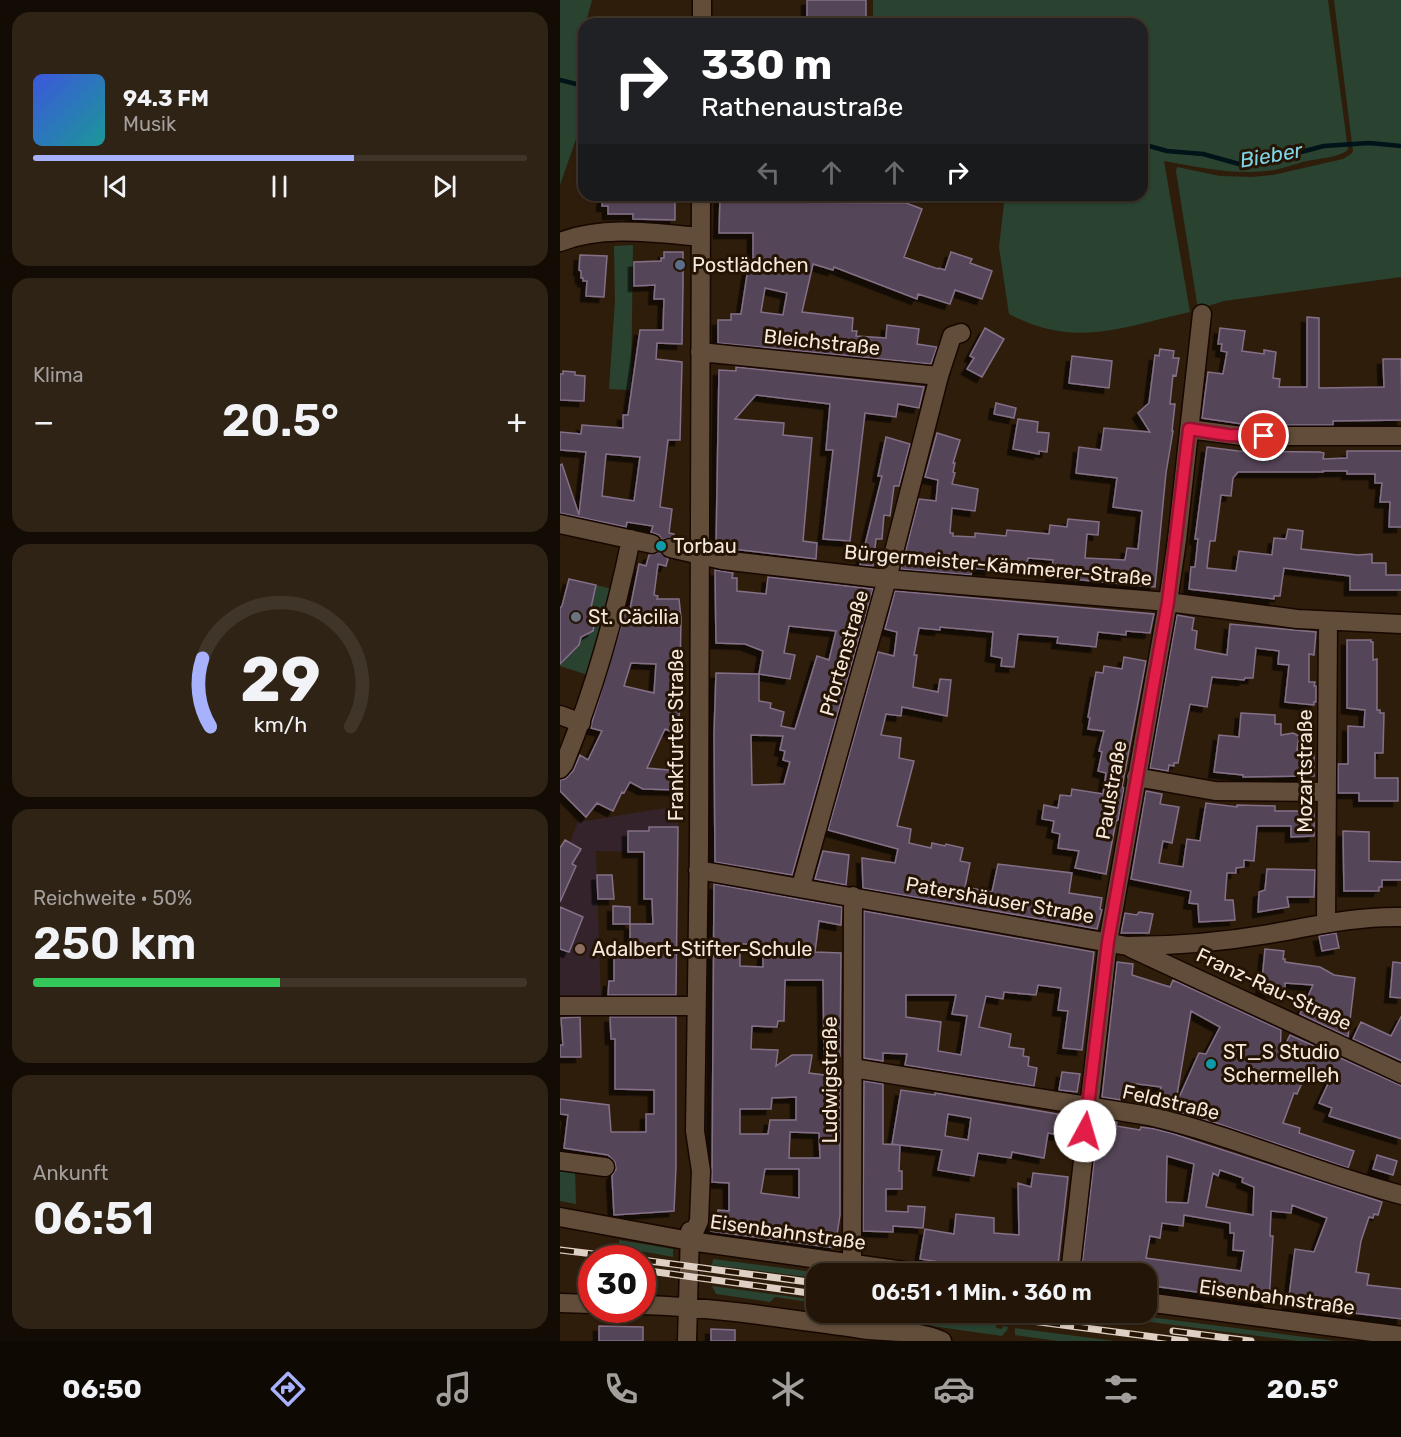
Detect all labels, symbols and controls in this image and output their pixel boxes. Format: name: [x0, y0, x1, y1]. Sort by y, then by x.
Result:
text: 330 m: [701, 40, 832, 90]
icon: right: [602, 42, 680, 120]
text: 94.3 FM: [123, 85, 209, 112]
text: Rathenaustraße: [701, 91, 903, 123]
text: Musik: [123, 112, 176, 136]
water label: Bieber: [1238, 137, 1305, 173]
icon: left: [752, 156, 785, 189]
icon: ahead: [815, 156, 848, 189]
icon: ahead: [878, 156, 911, 189]
icon: right: [941, 156, 974, 189]
icon: previous: [99, 170, 132, 203]
icon: pause: [263, 170, 296, 203]
icon: next: [428, 170, 461, 203]
place label: Postlädchen: [692, 253, 809, 277]
marker: Postlädchen: [673, 258, 687, 272]
street label: Bleichstraße: [763, 324, 881, 360]
text: Klima: [33, 363, 84, 387]
text: 20.5°: [222, 394, 339, 447]
text: −: [33, 402, 54, 441]
text: +: [506, 402, 527, 441]
pin: [1238, 410, 1289, 461]
icon: arrive: [1247, 419, 1280, 452]
place label: Torbau: [673, 534, 737, 558]
marker: Torbau: [654, 539, 668, 553]
street label: Bürgermeister-Kämmerer-Straße: [843, 540, 1153, 590]
street label: Pfortenstraße: [815, 587, 873, 719]
place label: St. Cäcilia: [588, 605, 679, 629]
marker: St. Cäcilia: [569, 610, 583, 624]
text: 29: [240, 644, 320, 718]
street label: Frankfurter Straße: [664, 649, 688, 821]
street label: Mozartstraße: [1293, 709, 1317, 833]
text: km/h: [253, 713, 307, 738]
street label: Paulstraße: [1090, 739, 1132, 841]
street label: Patershäuser Straße: [904, 872, 1096, 928]
text: Reichweite · 50%: [33, 886, 192, 910]
text: 250 km: [33, 917, 196, 970]
place label: Adalbert-Stifter-Schule: [592, 937, 812, 961]
marker: Adalbert-Stifter-Schule: [573, 942, 587, 956]
street label: Franz-Rau-Straße: [1193, 943, 1355, 1035]
street label: Ludwigstraße: [818, 1016, 842, 1144]
place label: ST_S Studio Schermelleh: [1223, 1040, 1340, 1087]
marker: ST_S Studio Schermelleh: [1204, 1057, 1218, 1071]
street label: Feldstraße: [1120, 1079, 1222, 1125]
position arrow: [1053, 1099, 1117, 1163]
text: Ankunft: [33, 1161, 108, 1185]
text: 06:51: [33, 1192, 154, 1245]
street label: Eisenbahnstraße: [709, 1209, 867, 1255]
speed limit sign: 30: [578, 1245, 656, 1323]
street label: Eisenbahnstraße: [1198, 1274, 1356, 1320]
text: 06:51 · 1 Min. · 360 m: [871, 1279, 1092, 1306]
icon: directions: [267, 1368, 309, 1410]
icon: music: [433, 1368, 475, 1410]
icon: phone: [600, 1368, 642, 1410]
icon: climate: [767, 1368, 809, 1410]
icon: car: [933, 1368, 975, 1410]
icon: filters: [1100, 1368, 1142, 1410]
text: 06:50: [62, 1373, 142, 1405]
text: 20.5°: [1267, 1373, 1339, 1405]

